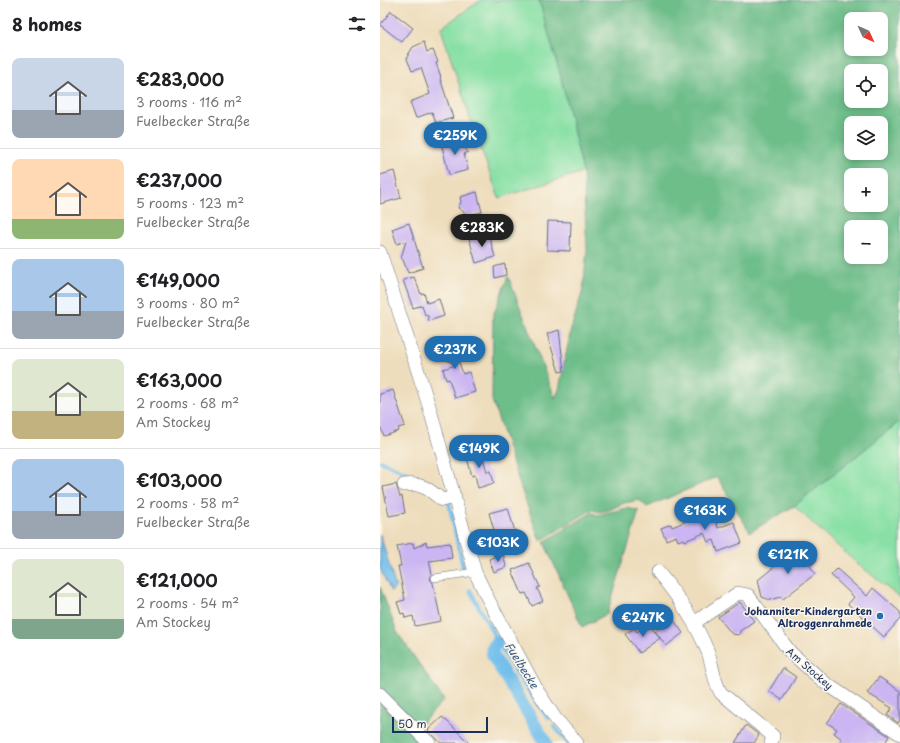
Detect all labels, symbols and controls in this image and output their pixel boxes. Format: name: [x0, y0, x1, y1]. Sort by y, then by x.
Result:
text: 8 homes: [12, 11, 82, 37]
north arrow: [844, 12, 888, 56]
map controls: [844, 12, 888, 264]
icon: filters: [346, 13, 368, 35]
button: locate: [844, 64, 888, 108]
text: €283,000: [136, 66, 224, 92]
icon: home: [44, 74, 92, 122]
text: 3 rooms · 116 m²: [136, 92, 242, 111]
text: Fuelbecker Straße: [136, 111, 250, 130]
button: layers: [844, 116, 888, 160]
pin: €259K: [427, 122, 483, 156]
text: €259K: [433, 125, 477, 144]
text: €237,000: [136, 167, 222, 193]
button: +: [844, 168, 888, 212]
icon: home: [44, 175, 92, 223]
text: 5 rooms · 123 m²: [136, 193, 244, 212]
text: Fuelbecker Straße: [136, 212, 250, 231]
pin: €283K: [454, 214, 510, 248]
text: €283K: [460, 217, 504, 236]
button: −: [844, 220, 888, 264]
text: €149,000: [136, 267, 220, 293]
icon: home: [44, 275, 92, 323]
text: 3 rooms · 80 m²: [136, 293, 240, 312]
text: Fuelbecker Straße: [136, 312, 250, 331]
pin: €237K: [427, 336, 483, 370]
text: €237K: [433, 339, 477, 358]
text: €163,000: [136, 367, 222, 393]
icon: home: [44, 375, 92, 423]
text: 2 rooms · 68 m²: [136, 393, 239, 412]
text: Am Stockey: [136, 412, 211, 431]
pin: €149K: [451, 435, 507, 469]
text: €149K: [458, 438, 500, 457]
text: €103,000: [136, 467, 222, 493]
icon: home: [44, 475, 92, 523]
text: 2 rooms · 58 m²: [136, 493, 239, 512]
pin: €163K: [677, 497, 733, 531]
text: €163K: [683, 500, 727, 519]
text: Fuelbecker Straße: [136, 512, 250, 531]
pin: €103K: [470, 529, 526, 563]
text: €103K: [476, 532, 520, 551]
pin: €121K: [760, 541, 816, 575]
text: €121K: [767, 544, 809, 563]
text: €121,000: [136, 567, 218, 593]
icon: home: [44, 575, 92, 623]
text: 2 rooms · 54 m²: [136, 593, 239, 612]
place label: Johanniter-Kindergarten Altroggenrahmede: [745, 603, 873, 630]
pin: €247K: [615, 604, 671, 638]
text: €247K: [621, 607, 665, 626]
marker: Johanniter-Kindergarten Altroggenrahmede: [875, 611, 885, 621]
text: Am Stockey: [136, 612, 211, 631]
water label: Fuelbecke: [501, 639, 544, 693]
street label: Am Stockey: [783, 643, 837, 693]
scale bar: [392, 715, 488, 734]
text: 50 m: [398, 715, 427, 732]

